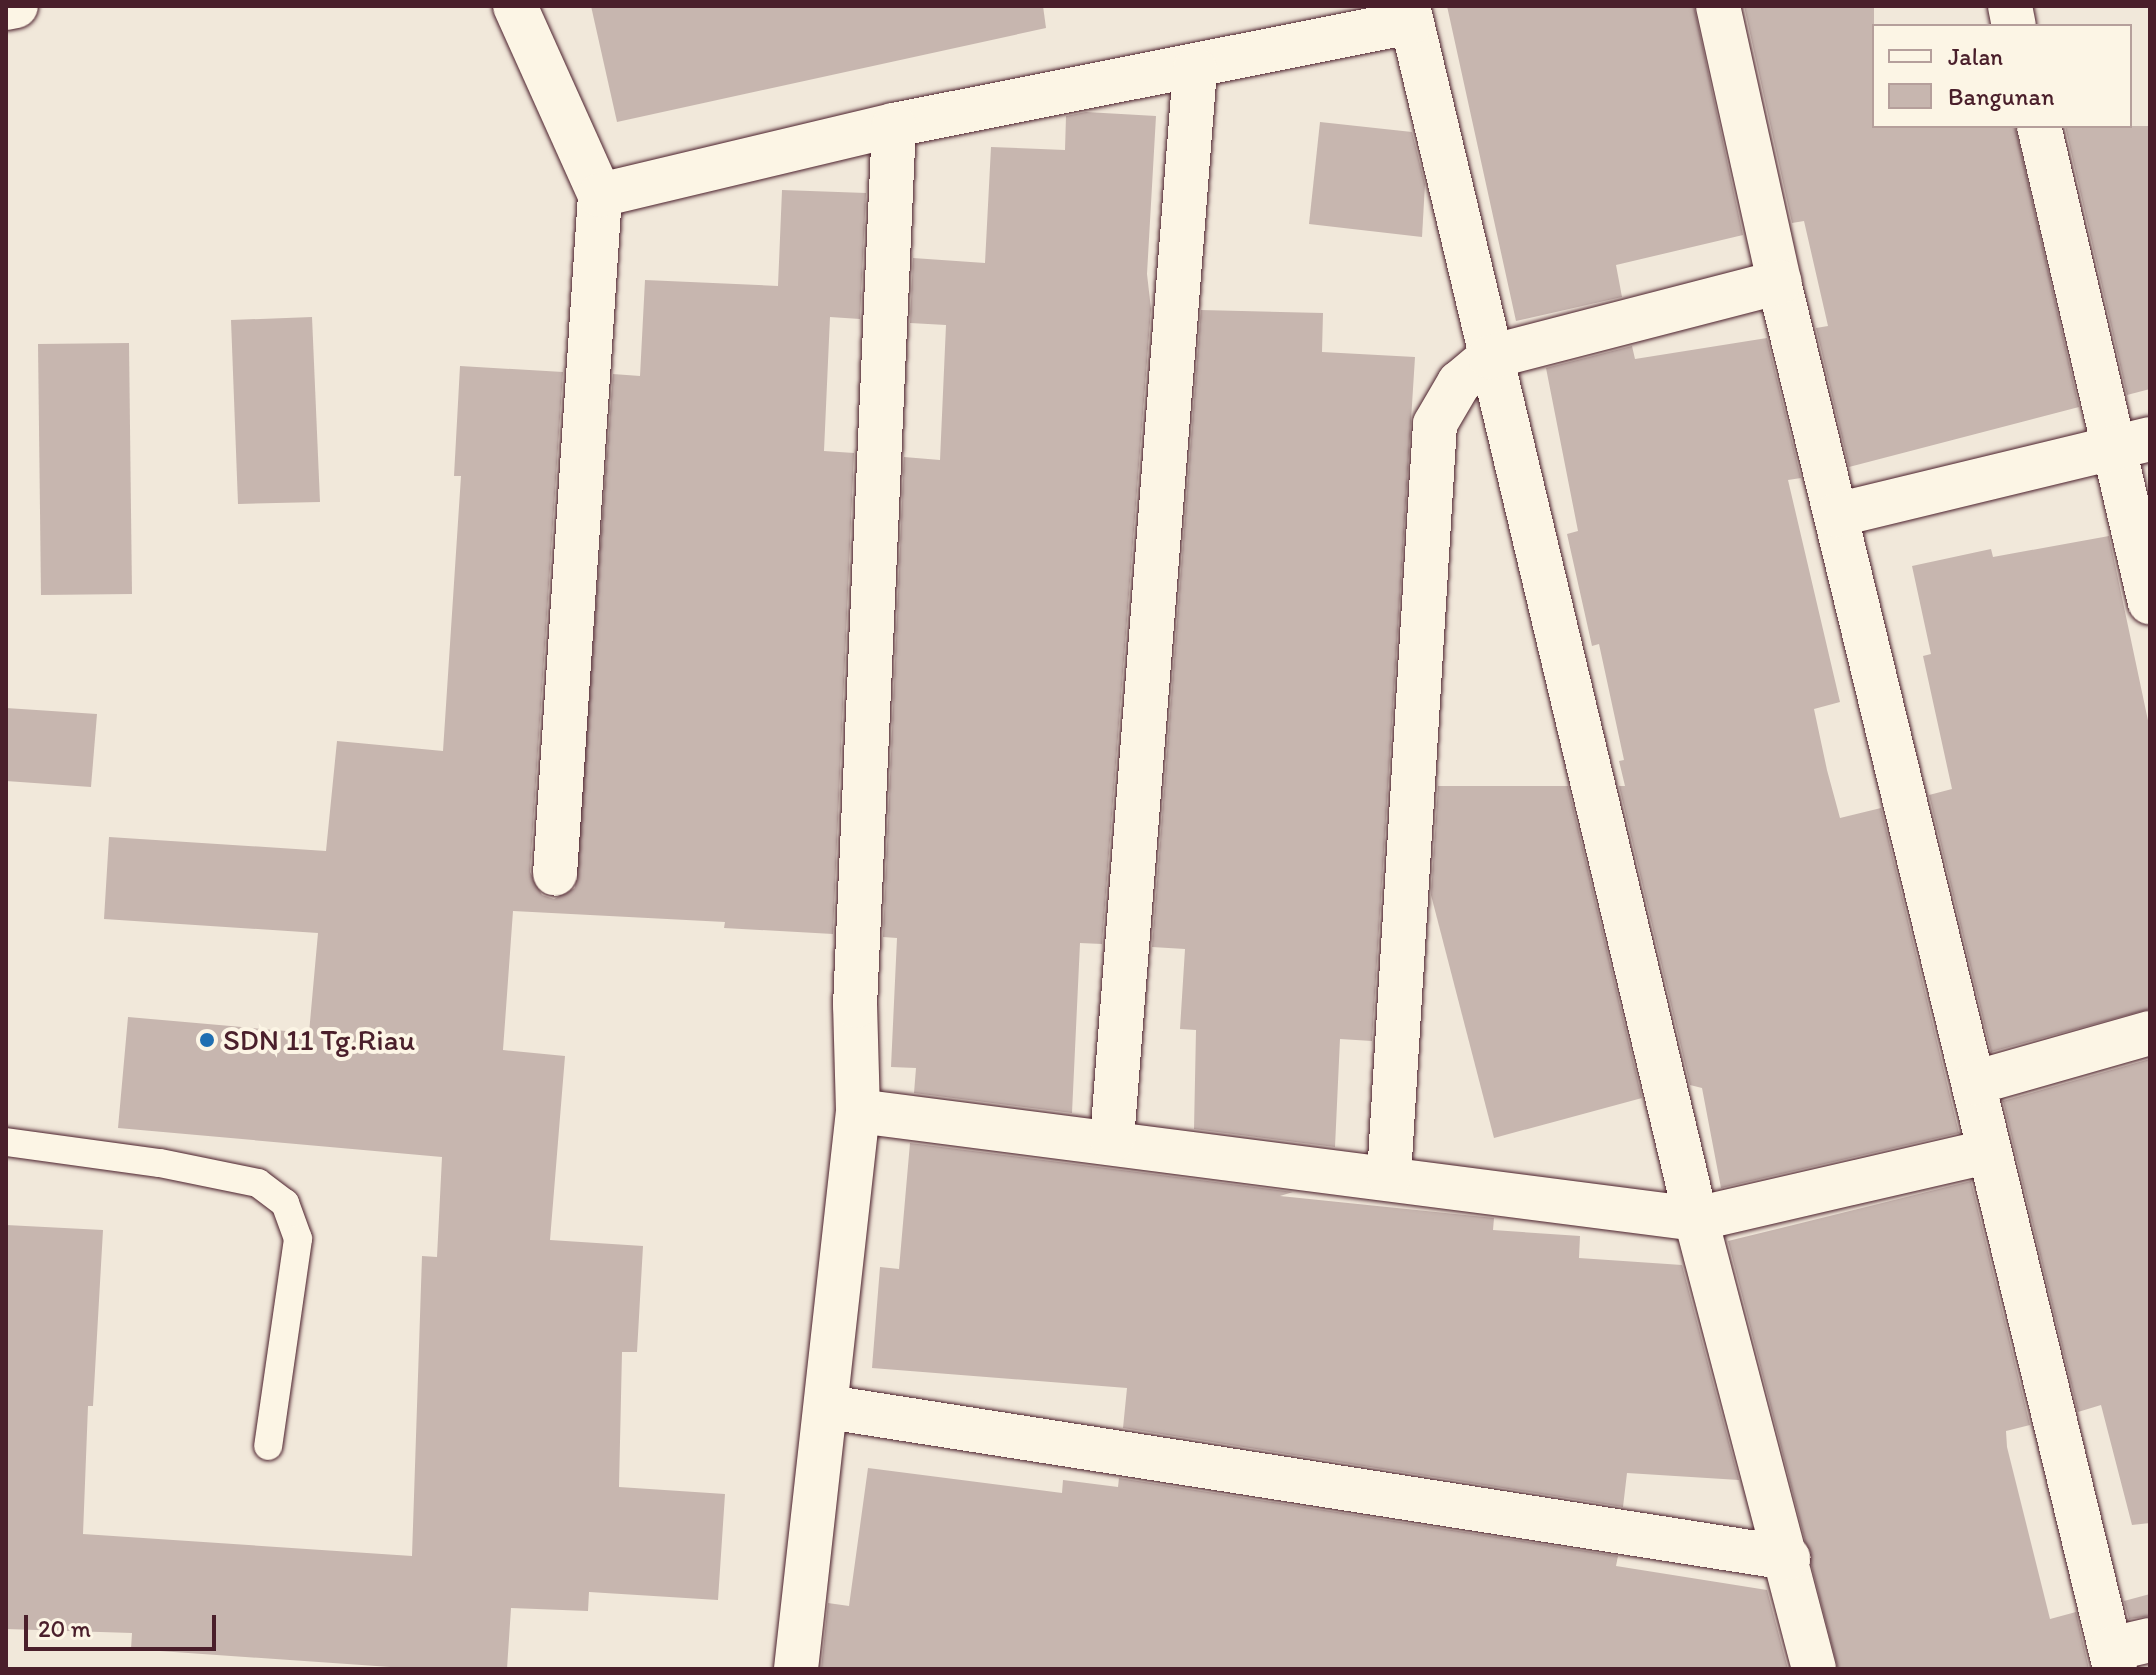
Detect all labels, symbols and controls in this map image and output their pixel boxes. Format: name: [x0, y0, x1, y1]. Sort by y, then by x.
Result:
legend: [1872, 24, 2132, 128]
text: Jalan: [1948, 42, 2003, 71]
text: Bangunan: [1948, 82, 2055, 111]
place label: SDN 11 Tg.Riau: [223, 1022, 415, 1058]
marker: SDN 11 Tg.Riau: [198, 1031, 216, 1049]
scale bar: [28, 1599, 220, 1649]
text: 20 m: [38, 1614, 91, 1643]

